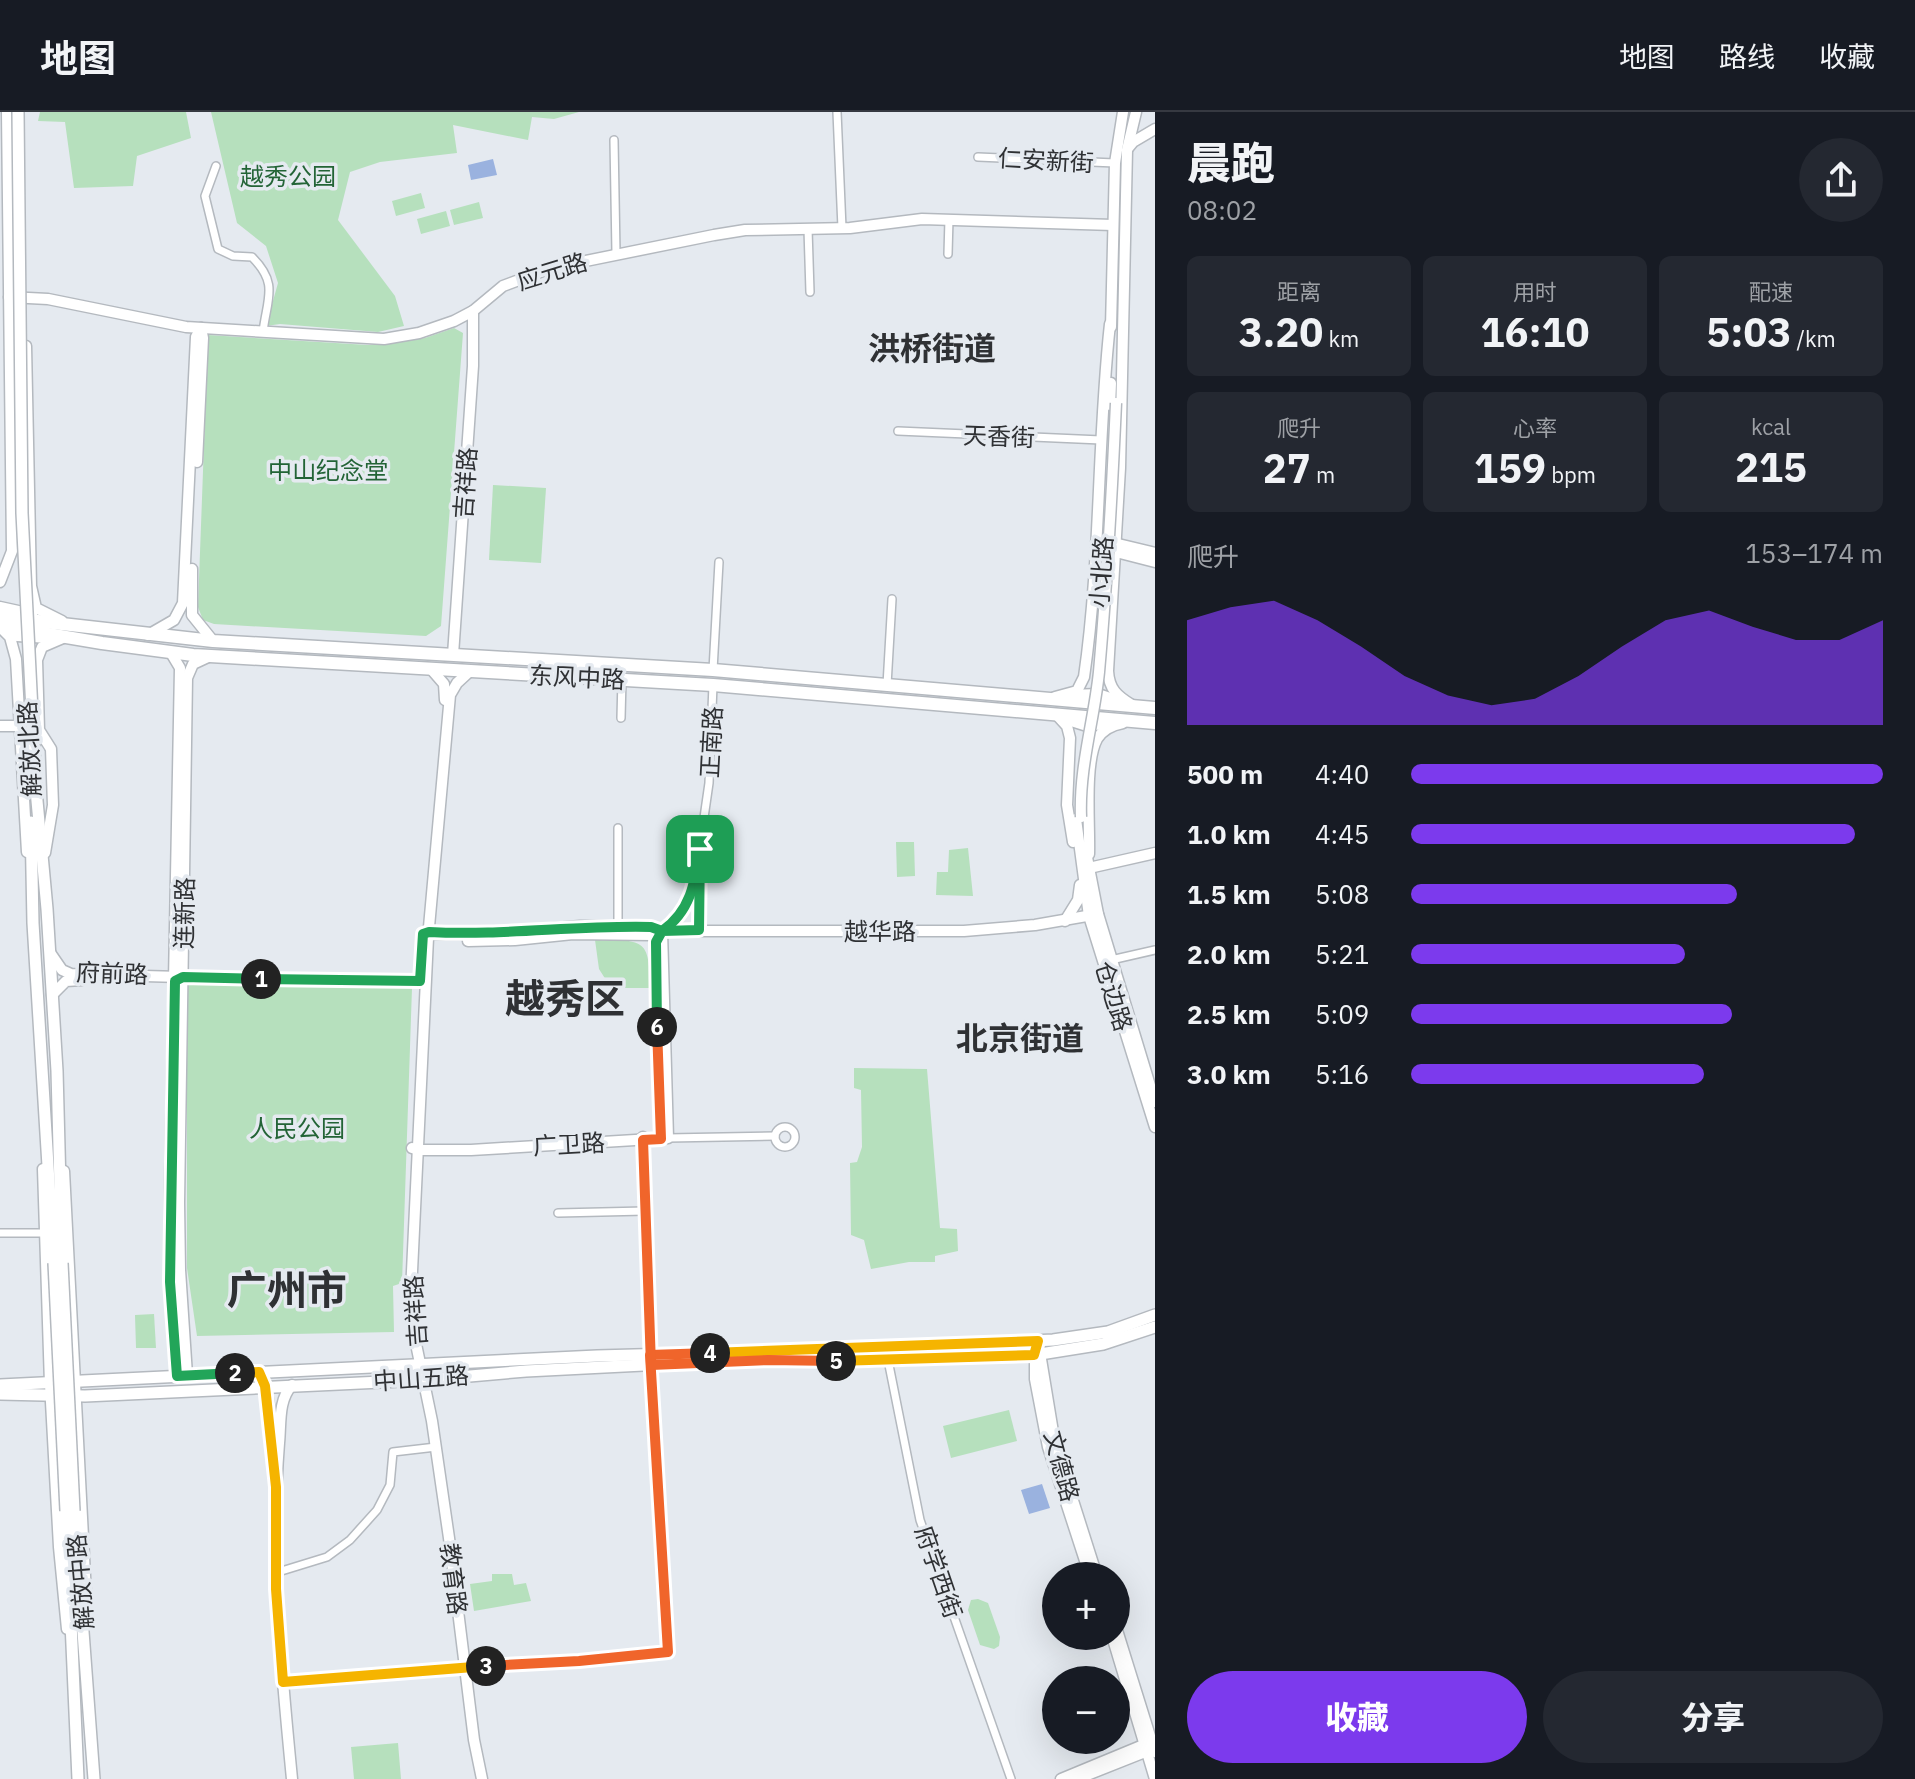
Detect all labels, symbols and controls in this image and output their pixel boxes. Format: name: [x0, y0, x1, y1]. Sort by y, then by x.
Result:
text: 地图: [40, 33, 116, 82]
text: 地图: [1619, 38, 1675, 75]
text: 路线: [1719, 38, 1775, 75]
text: 收藏: [1819, 38, 1875, 75]
text: 晨跑: [1187, 134, 1275, 191]
button: share: [1799, 138, 1883, 222]
street label: 仁安新街: [997, 142, 1095, 178]
park label: 越秀公园: [240, 160, 336, 192]
text: 08:02: [1187, 193, 1257, 227]
street label: 应元路: [513, 245, 591, 297]
text: 距离: [1277, 277, 1321, 306]
text: 用时: [1513, 277, 1557, 306]
text: 配速: [1749, 277, 1793, 306]
text: 3.20: [1239, 306, 1323, 358]
text: 16:10: [1480, 306, 1590, 358]
text: 5:03: [1706, 306, 1791, 358]
text: km: [1323, 324, 1359, 353]
text: /km: [1791, 324, 1836, 353]
district label: 洪桥街道: [868, 327, 996, 369]
text: kcal: [1751, 412, 1791, 441]
text: 爬升: [1277, 413, 1321, 442]
text: 心率: [1513, 413, 1557, 442]
street label: 天香街: [962, 419, 1036, 453]
text: 215: [1735, 441, 1807, 493]
text: 27: [1263, 442, 1311, 494]
text: 159: [1474, 442, 1546, 494]
street label: 吉祥路: [447, 446, 483, 520]
park label: 中山纪念堂: [268, 454, 388, 486]
text: m: [1311, 460, 1335, 489]
text: bpm: [1546, 460, 1596, 489]
street label: 小北路: [1083, 535, 1119, 609]
text: 153–174 m: [1745, 536, 1883, 570]
text: 爬升: [1187, 539, 1239, 573]
street label: 东风中路: [528, 659, 626, 695]
street label: 解放北路: [11, 700, 47, 798]
street label: 正南路: [693, 705, 729, 779]
text: 500 m: [1187, 757, 1263, 791]
text: 4:40: [1315, 757, 1369, 791]
pin: [666, 815, 734, 883]
text: 1.0 km: [1187, 817, 1271, 851]
text: 4:45: [1315, 817, 1369, 851]
icon: arrive: [678, 827, 722, 871]
street label: 连新路: [167, 877, 201, 949]
text: 1.5 km: [1187, 877, 1271, 911]
text: 5:08: [1315, 877, 1369, 911]
street label: 越华路: [844, 915, 916, 947]
text: 2.0 km: [1187, 937, 1271, 971]
text: 5:21: [1315, 937, 1369, 971]
street label: 府前路: [75, 956, 149, 990]
street label: 仓边路: [1088, 957, 1140, 1035]
pin: 1: [241, 959, 281, 999]
text: 1: [254, 964, 268, 993]
district label: 越秀区: [505, 972, 625, 1024]
text: 2.5 km: [1187, 997, 1271, 1031]
text: 5:09: [1315, 997, 1369, 1031]
pin: 6: [637, 1007, 677, 1047]
text: 6: [650, 1012, 664, 1041]
district label: 北京街道: [956, 1017, 1084, 1059]
text: 3.0 km: [1187, 1057, 1271, 1091]
text: 5:16: [1315, 1057, 1369, 1091]
park label: 人民公园: [249, 1112, 345, 1144]
street label: 广卫路: [532, 1126, 606, 1162]
district label: 广州市: [227, 1263, 347, 1315]
street label: 吉祥路: [397, 1274, 433, 1348]
pin: 4: [690, 1333, 730, 1373]
text: 4: [703, 1338, 717, 1367]
pin: 5: [816, 1341, 856, 1381]
text: 5: [829, 1346, 843, 1375]
pin: 2: [215, 1353, 255, 1393]
text: 2: [228, 1358, 242, 1387]
street label: 中山五路: [372, 1359, 470, 1397]
street label: 文德路: [1037, 1427, 1087, 1505]
street label: 府学西街: [908, 1521, 970, 1623]
street label: 解放中路: [60, 1533, 100, 1631]
street label: 教育路: [434, 1541, 474, 1617]
map controls: [1042, 1562, 1130, 1754]
button: +: [1042, 1562, 1130, 1650]
pin: 3: [466, 1646, 506, 1686]
text: 3: [479, 1651, 493, 1680]
button: −: [1042, 1666, 1130, 1754]
button: 收藏: [1187, 1671, 1527, 1763]
button: 分享: [1543, 1671, 1883, 1763]

